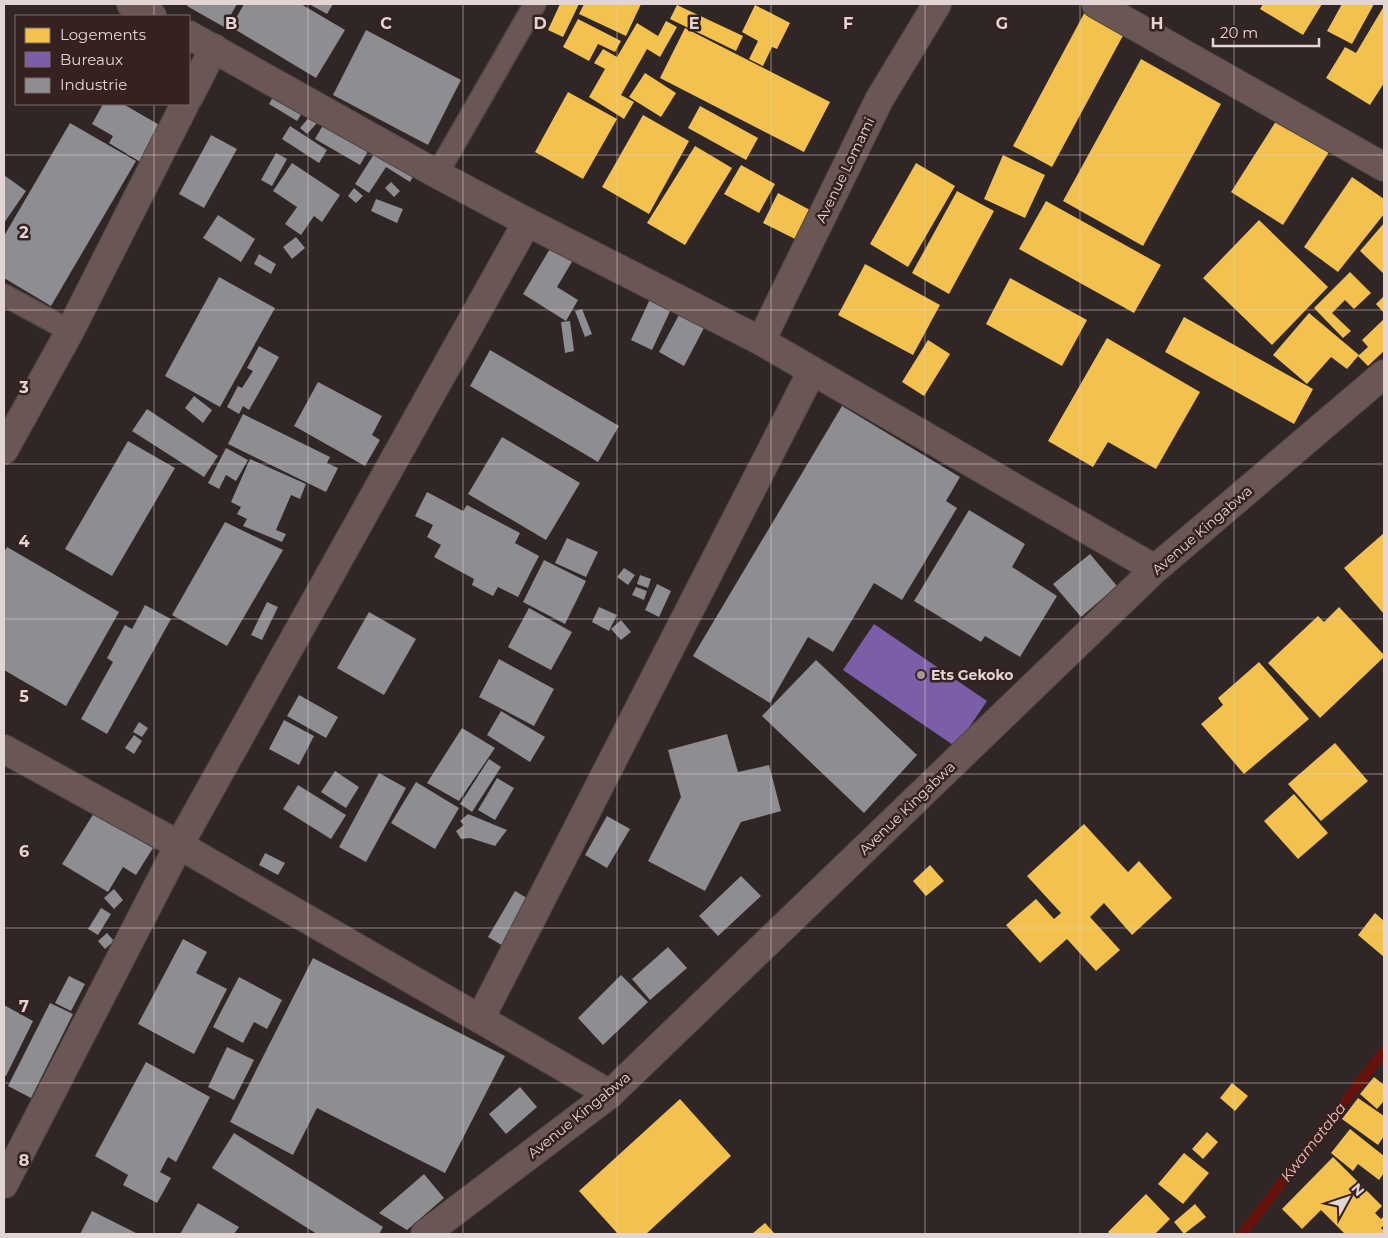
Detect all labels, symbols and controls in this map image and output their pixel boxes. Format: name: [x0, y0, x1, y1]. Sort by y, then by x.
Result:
text: B: [225, 14, 237, 33]
text: C: [380, 14, 392, 33]
text: D: [533, 14, 547, 33]
text: E: [689, 14, 699, 33]
text: F: [843, 14, 853, 33]
text: G: [996, 14, 1008, 33]
text: H: [1151, 14, 1163, 33]
legend: [15, 15, 190, 105]
scale bar: [1213, 15, 1319, 47]
text: 20 m: [1220, 23, 1258, 42]
text: Logements: [60, 25, 146, 44]
text: Bureaux: [60, 50, 123, 69]
text: Industrie: [60, 75, 127, 94]
street label: Avenue Lomami: [812, 114, 878, 226]
text: 2: [19, 223, 29, 242]
text: 3: [18, 378, 29, 397]
street label: Avenue Kingabwa: [1148, 482, 1256, 578]
text: 4: [18, 532, 30, 551]
place label: Ets Gekoko: [931, 666, 1013, 684]
marker: Ets Gekoko: [915, 669, 927, 681]
text: 5: [19, 687, 29, 706]
street label: Avenue Kingabwa: [855, 757, 959, 859]
text: 6: [19, 842, 29, 861]
text: 7: [19, 997, 29, 1016]
street label: Avenue Kingabwa: [524, 1068, 634, 1162]
water label: Kwamataba: [1276, 1098, 1350, 1186]
text: 8: [19, 1151, 29, 1170]
north arrow: [1323, 1173, 1373, 1223]
text: N: [1347, 1180, 1368, 1200]

